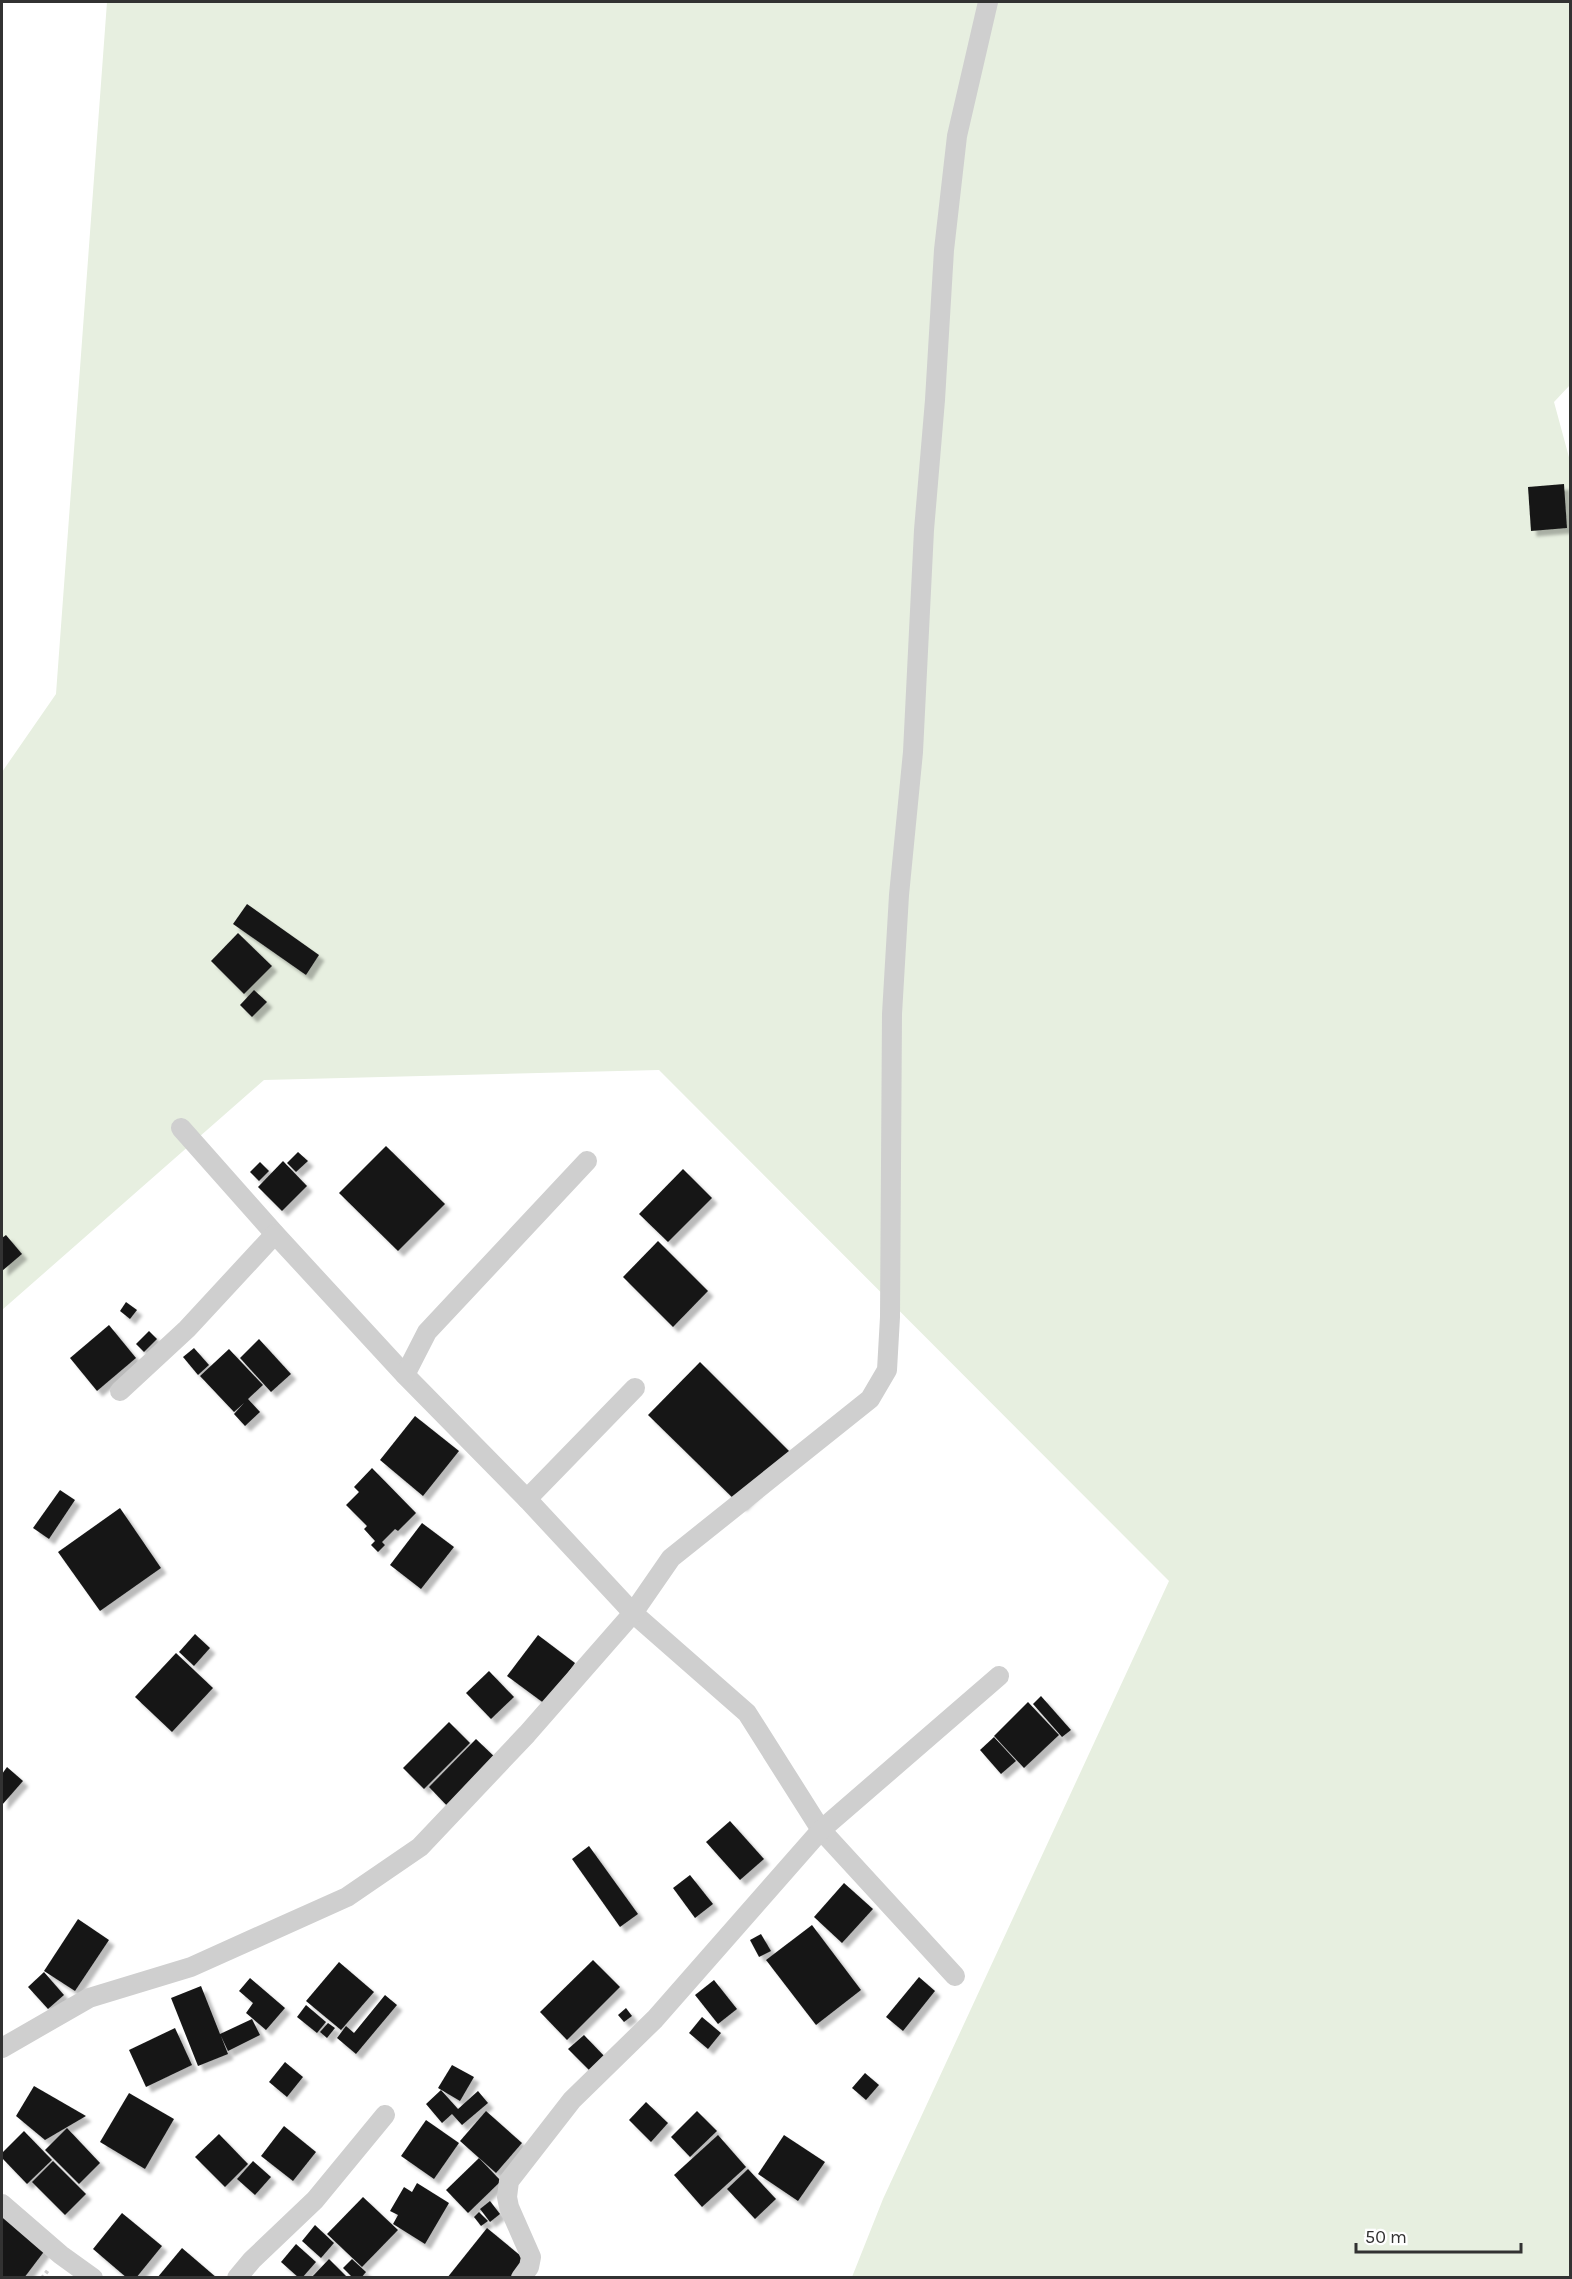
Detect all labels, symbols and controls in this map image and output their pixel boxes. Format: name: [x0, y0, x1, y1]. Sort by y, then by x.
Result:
scale bar: [1356, 2216, 1521, 2254]
text: 50 m: [1365, 2226, 1407, 2248]

